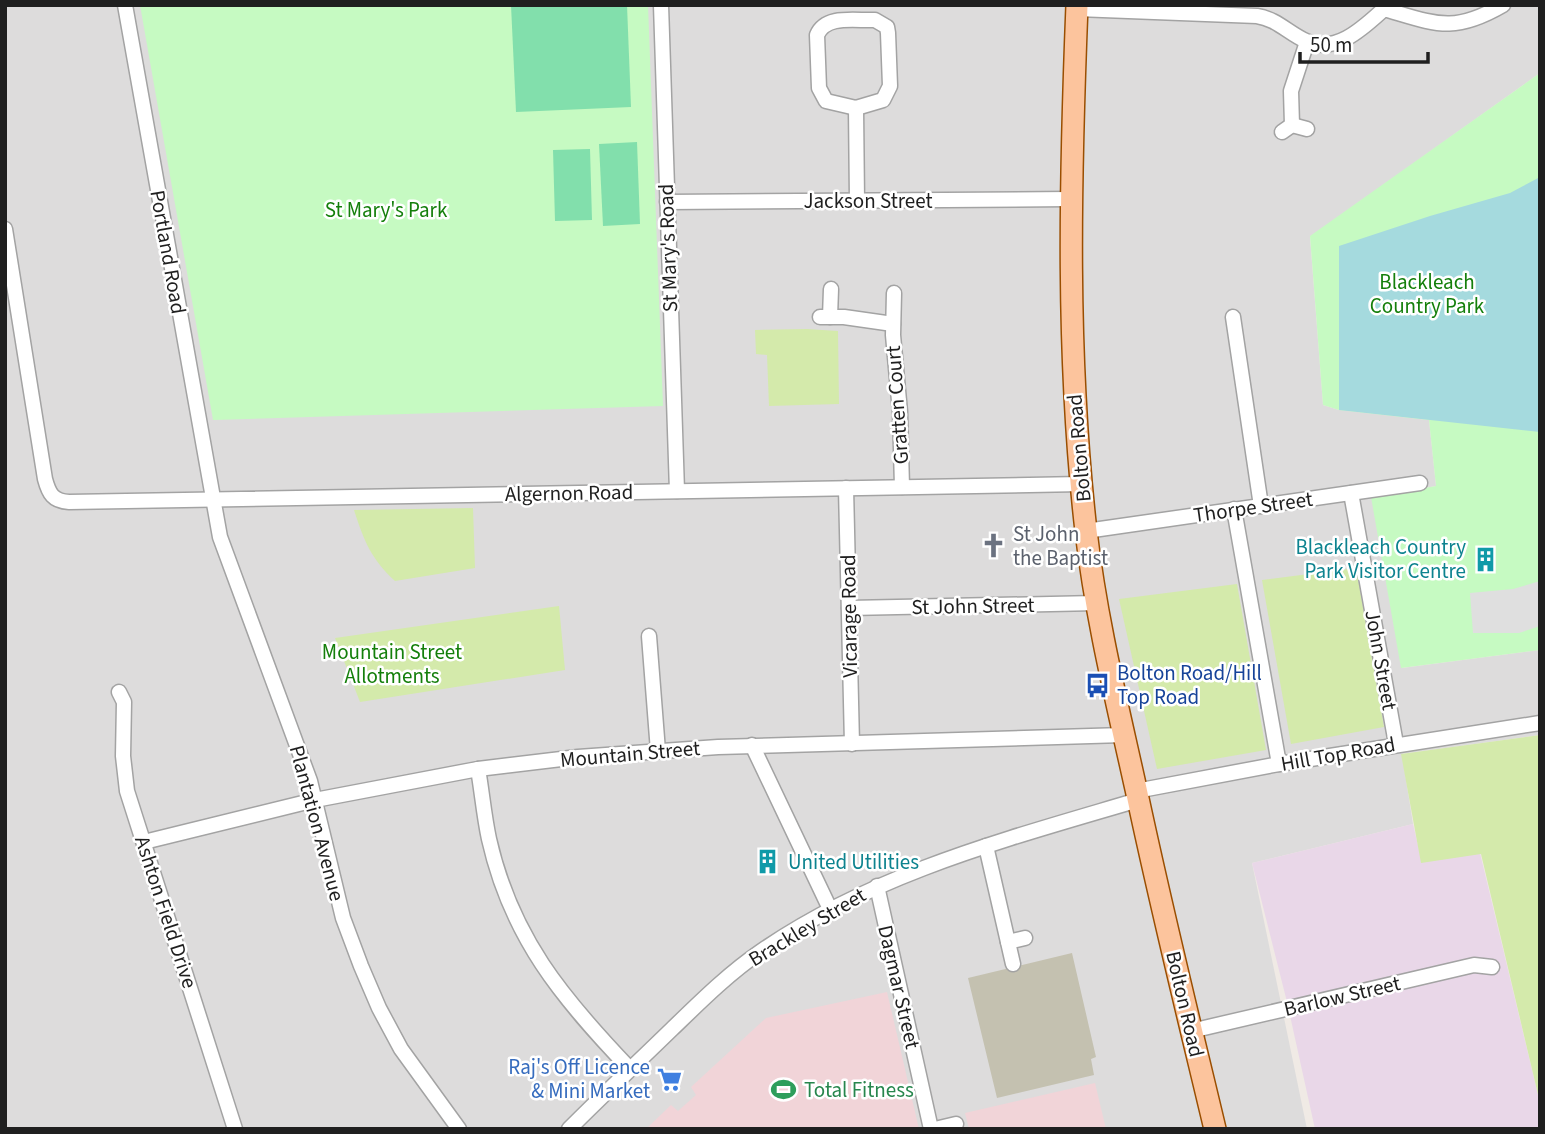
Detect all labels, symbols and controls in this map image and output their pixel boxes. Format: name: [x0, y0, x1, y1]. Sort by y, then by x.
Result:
scale bar: [1300, 21, 1428, 65]
text: 50 m: [1310, 30, 1352, 60]
street label: St Mary's Road: [651, 183, 685, 313]
street label: Jackson Street: [803, 186, 933, 216]
street label: Portland Road: [142, 188, 194, 316]
park label: St Mary's Park: [325, 195, 448, 225]
park label: Blackleach Country Park: [1370, 267, 1485, 321]
street label: Gratten Court: [878, 345, 916, 465]
street label: Bolton Road: [1059, 393, 1099, 503]
street label: Algernon Road: [505, 477, 633, 509]
street label: Thorpe Street: [1191, 484, 1315, 530]
place label: St John the Baptist: [1013, 519, 1108, 573]
church icon: St John the Baptist: [979, 532, 1007, 560]
place label: Blackleach Country Park Visitor Centre: [1295, 532, 1466, 586]
building icon: Blackleach Country Park Visitor Centre: [1472, 545, 1500, 573]
street label: Vicarage Road: [833, 554, 865, 678]
street label: St John Street: [911, 590, 1035, 622]
street label: John Street: [1357, 608, 1405, 712]
park label: Mountain Street Allotments: [322, 637, 462, 691]
place label: Bolton Road/Hill Top Road: [1117, 658, 1262, 712]
bus stop icon: Bolton Road/Hill Top Road: [1083, 671, 1111, 699]
street label: Hill Top Road: [1278, 729, 1398, 779]
street label: Mountain Street: [559, 733, 701, 775]
street label: Plantation Avenue: [282, 742, 352, 904]
street label: Ashton Field Drive: [127, 832, 205, 992]
place label: United Utilities: [788, 847, 919, 877]
building icon: United Utilities: [754, 848, 782, 876]
street label: Brackley Street: [743, 880, 871, 974]
street label: Dagmar Street: [870, 922, 928, 1052]
street label: Bolton Road: [1158, 948, 1212, 1060]
street label: Barlow Street: [1281, 968, 1403, 1024]
place label: Raj's Off Licence & Mini Market: [508, 1052, 650, 1106]
supermarket icon: Raj's Off Licence & Mini Market: [656, 1065, 684, 1093]
place label: Total Fitness: [804, 1075, 914, 1105]
sports icon: Total Fitness: [770, 1076, 798, 1104]

